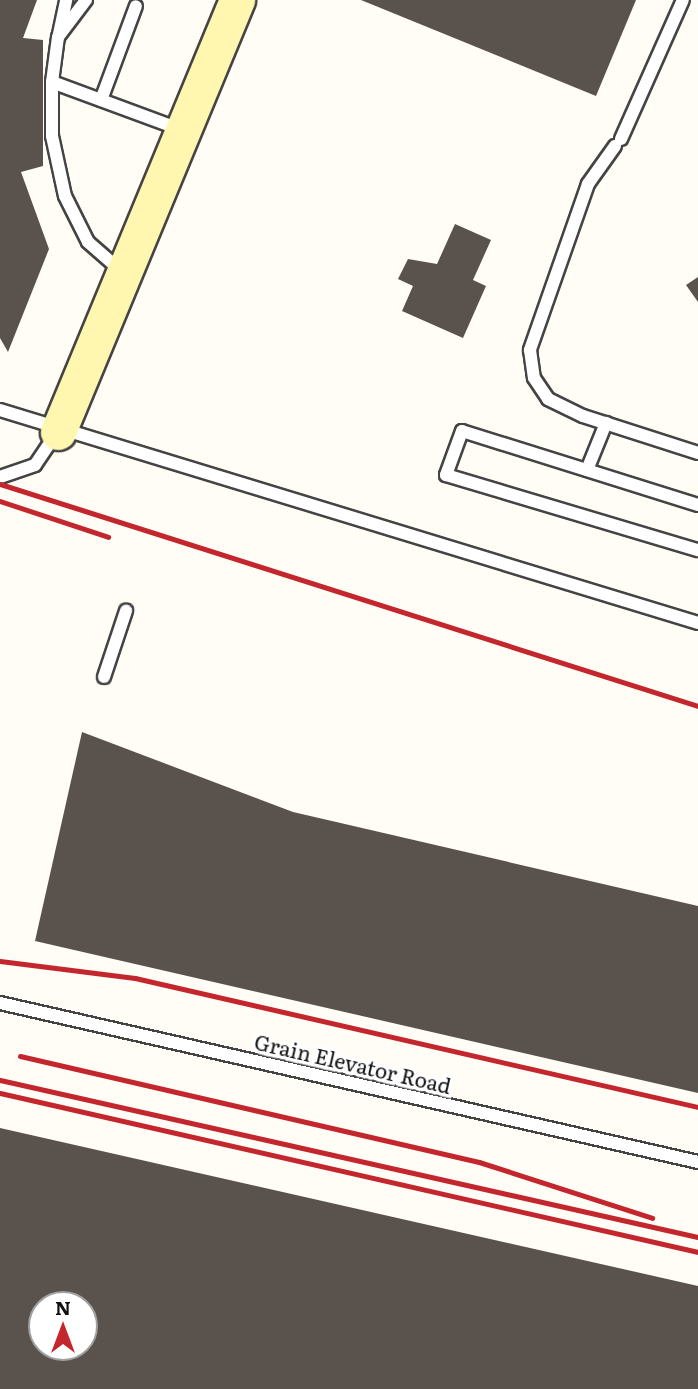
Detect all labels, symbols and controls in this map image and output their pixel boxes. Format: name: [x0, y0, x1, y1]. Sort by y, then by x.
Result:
street label: Grain Elevator Road: [252, 1028, 454, 1098]
north arrow: [28, 1291, 98, 1361]
text: N: [55, 1293, 71, 1321]

